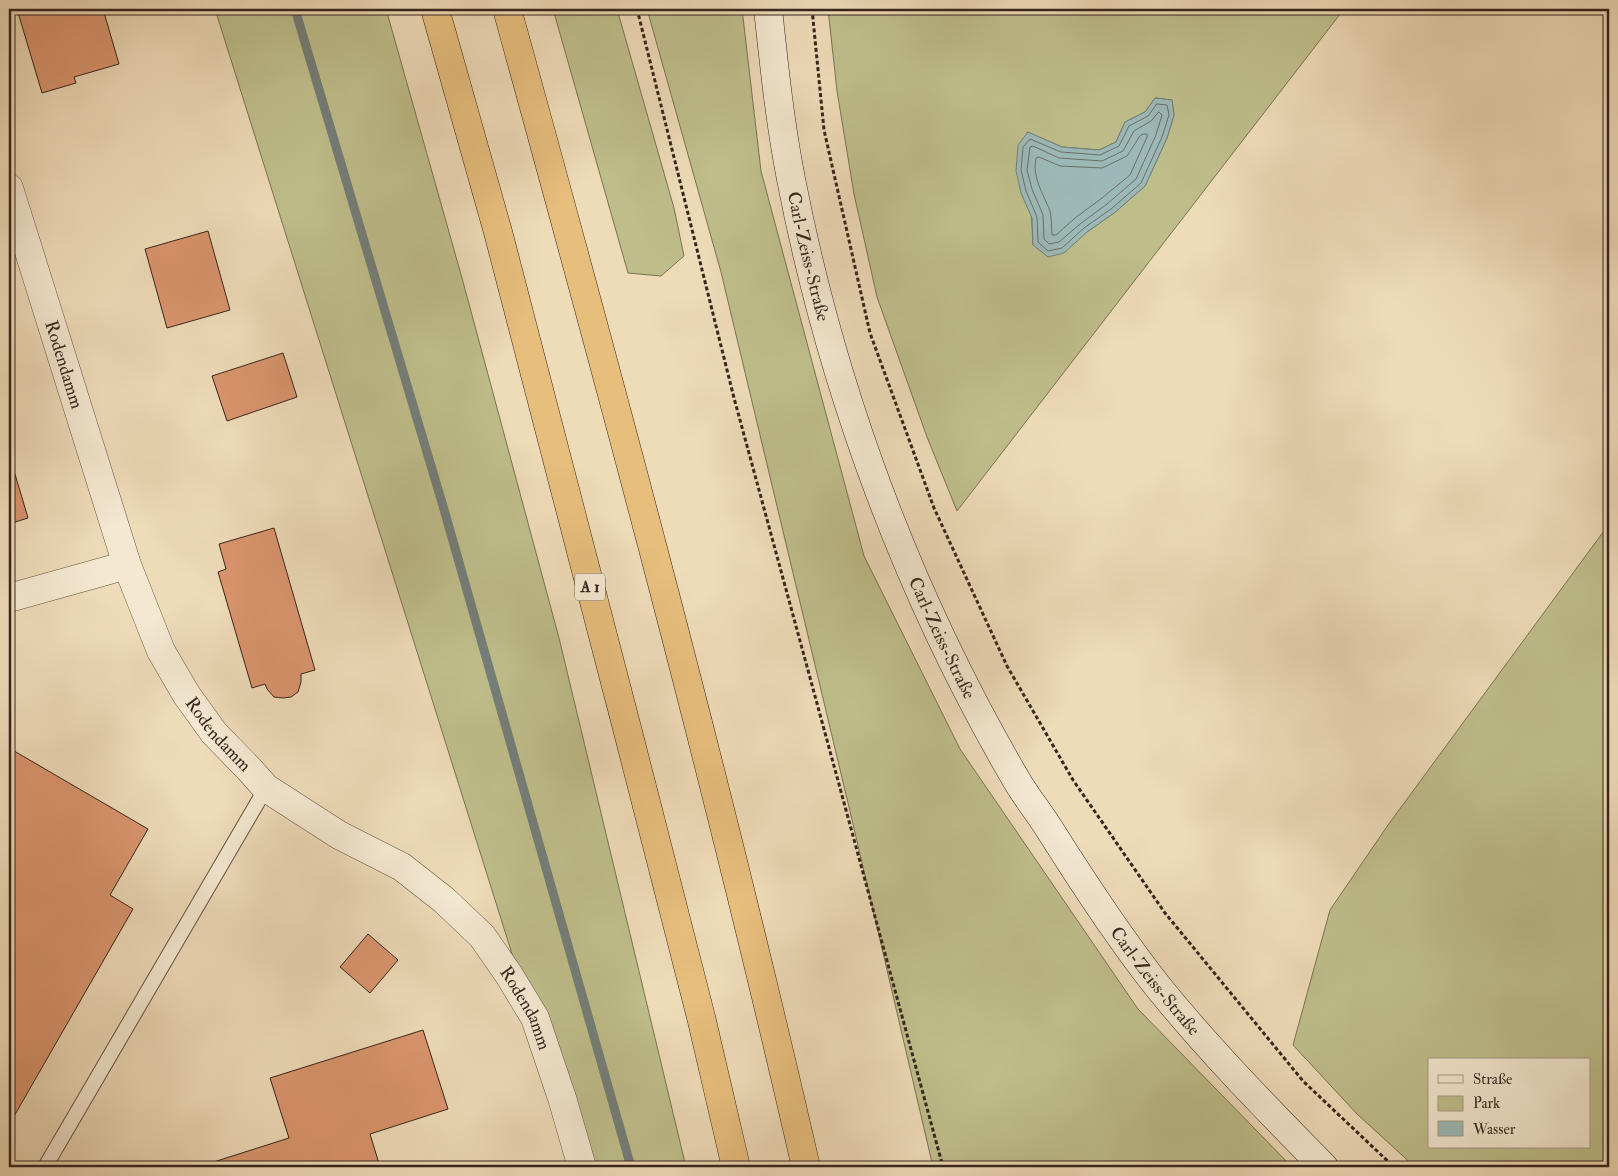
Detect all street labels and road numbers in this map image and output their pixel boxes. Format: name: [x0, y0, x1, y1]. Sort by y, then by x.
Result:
street label: Carl-Zeiss-Straße: [782, 190, 835, 324]
street label: Rodendamm: [40, 318, 89, 412]
street label: Carl-Zeiss-Straße: [904, 573, 981, 703]
road number: A 1: [575, 574, 605, 600]
street label: Rodendamm: [180, 692, 257, 776]
street label: Carl-Zeiss-Straße: [1105, 922, 1206, 1041]
street label: Rodendamm: [495, 962, 556, 1053]

